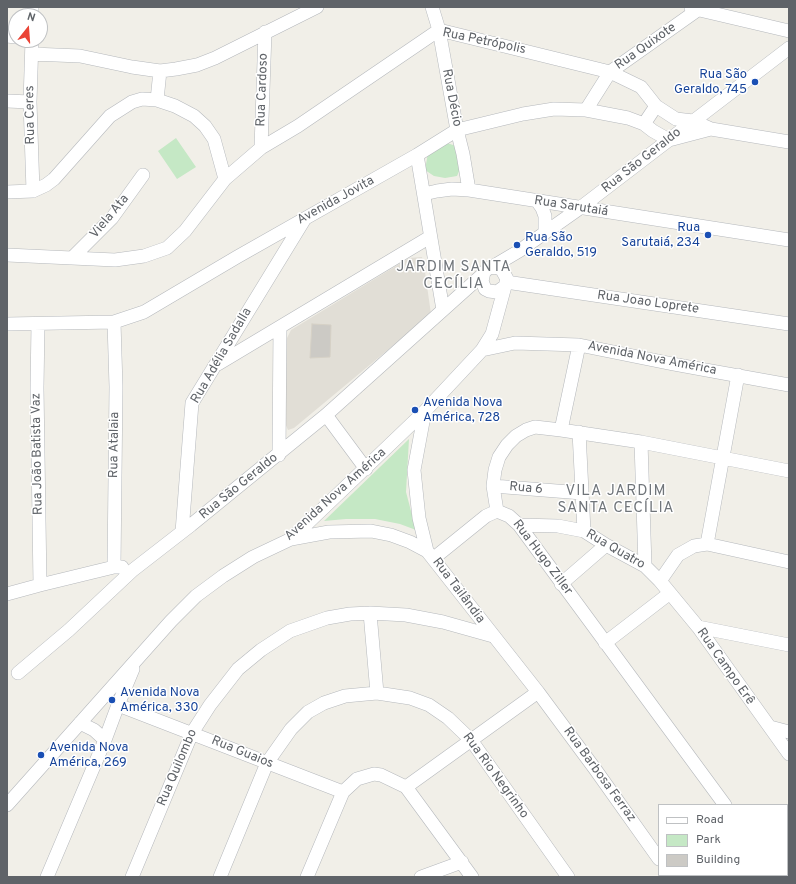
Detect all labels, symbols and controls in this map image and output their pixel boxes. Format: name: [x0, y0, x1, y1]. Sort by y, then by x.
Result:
north arrow: [8, 8, 48, 48]
text: N: [25, 10, 37, 25]
street label: Rua Quixote: [612, 20, 680, 74]
street label: Rua Petrópolis: [441, 26, 527, 58]
street label: Rua Cardoso: [254, 53, 272, 127]
place label: Rua São Geraldo, 745: [674, 67, 747, 98]
street label: Rua Décio: [438, 68, 464, 128]
marker: Rua São Geraldo, 745: [750, 77, 760, 87]
street label: Rua Ceres: [23, 85, 39, 145]
street label: Rua São Geraldo: [599, 125, 685, 197]
street label: Avenida Jovita: [295, 173, 377, 229]
street label: Viela Ata: [87, 192, 133, 242]
street label: Rua Sarutaiá: [533, 193, 609, 221]
place label: Rua Sarutaiá, 234: [621, 220, 700, 251]
place label: Rua São Geraldo, 519: [525, 230, 597, 261]
marker: Rua Sarutaiá, 234: [703, 230, 713, 240]
marker: Rua São Geraldo, 519: [512, 240, 522, 250]
district label: JARDIM SANTA CECÍLIA: [396, 259, 512, 294]
street label: Rua Joao Loprete: [596, 288, 700, 318]
street label: Rua Adélia Sadalla: [188, 305, 256, 407]
street label: Avenida Nova América: [586, 339, 718, 379]
street label: Rua João Batista Vaz: [29, 393, 47, 515]
place label: Avenida Nova América, 728: [423, 395, 502, 426]
marker: Avenida Nova América, 728: [410, 405, 420, 415]
street label: Rua Atalaia: [107, 412, 123, 478]
street label: Avenida Nova América: [282, 445, 390, 545]
street label: Rua São Geraldo: [197, 451, 281, 523]
street label: Rua 6: [509, 480, 543, 498]
district label: VILA JARDIM SANTA CECÍLIA: [557, 483, 675, 518]
street label: Rua Hugo Ziller: [509, 517, 575, 599]
street label: Rua Quatro: [583, 527, 647, 573]
street label: Rua Tailândia: [428, 555, 488, 627]
street label: Rua Campo Erê: [693, 626, 757, 708]
place label: Avenida Nova América, 330: [120, 685, 199, 716]
marker: Avenida Nova América, 330: [107, 695, 117, 705]
street label: Rua Barbosa Ferraz: [559, 725, 639, 825]
street label: Rua Quilombo: [155, 727, 201, 809]
street label: Rua Rio Negrinho: [459, 730, 531, 822]
street label: Rua Guaios: [209, 734, 275, 772]
place label: Avenida Nova América, 269: [49, 740, 128, 771]
marker: Avenida Nova América, 269: [36, 750, 46, 760]
legend: [658, 804, 788, 876]
text: Road: [696, 812, 724, 828]
text: Park: [696, 832, 721, 848]
text: Building: [696, 852, 740, 868]

